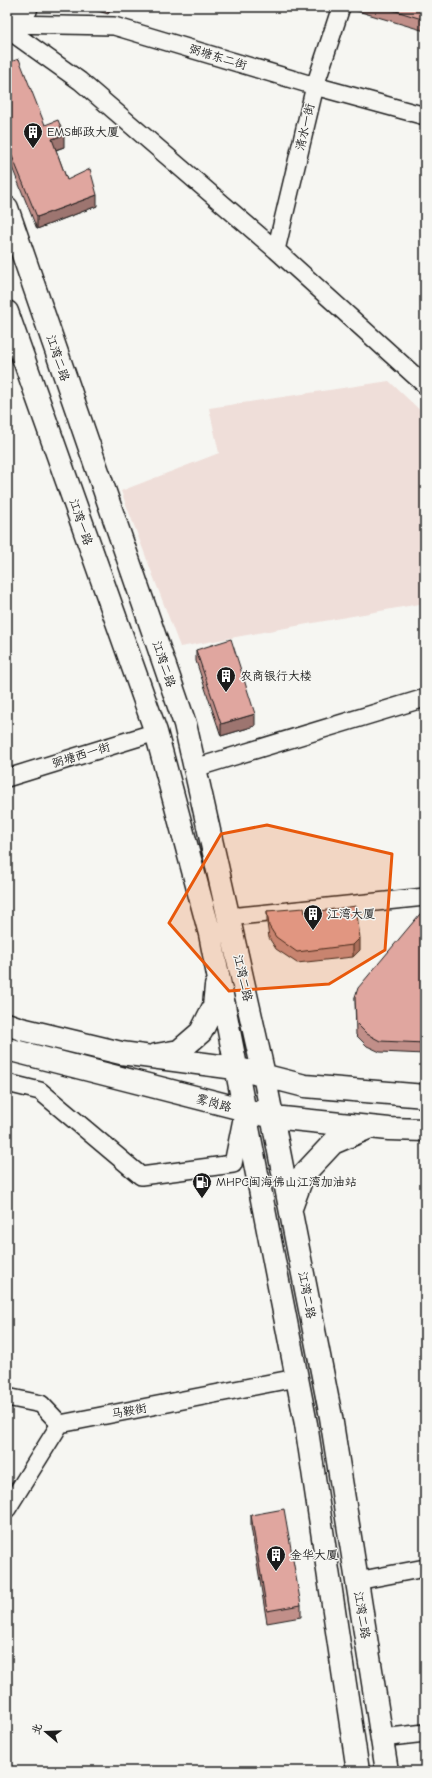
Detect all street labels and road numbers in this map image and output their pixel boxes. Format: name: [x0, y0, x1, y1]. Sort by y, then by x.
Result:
street label: 弼塘东二街: [187, 42, 249, 72]
street label: 清水一街: [293, 102, 317, 152]
street label: 江湾二路: [44, 333, 72, 383]
street label: 江湾一路: [67, 497, 95, 547]
street label: 江湾二路: [150, 639, 178, 689]
street label: 弼塘西一街: [50, 740, 112, 770]
street label: 江湾二路: [231, 953, 255, 1003]
street label: 雾岗路: [195, 1092, 233, 1114]
street label: 江湾二路: [296, 1270, 318, 1320]
street label: 马鞍街: [110, 1401, 148, 1421]
street label: 江湾二路: [351, 1590, 373, 1640]

